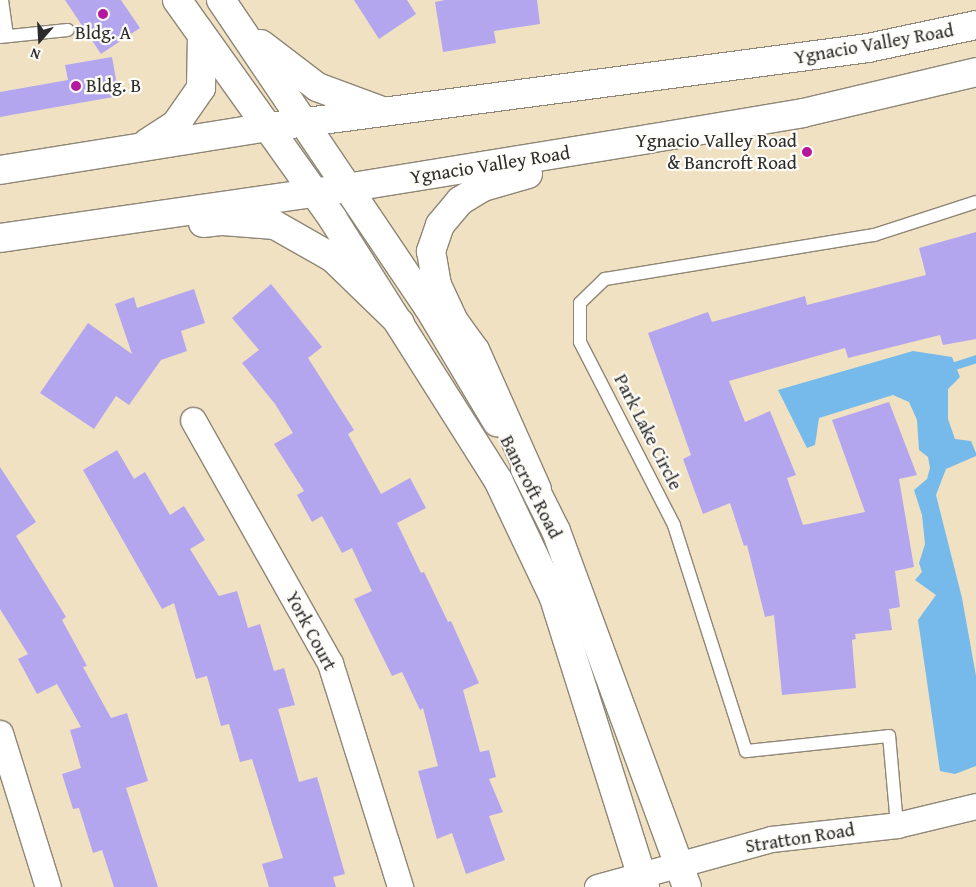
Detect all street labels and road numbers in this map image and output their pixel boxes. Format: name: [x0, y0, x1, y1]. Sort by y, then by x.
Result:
street label: Ygnacio Valley Road: [793, 19, 955, 69]
street label: Ygnacio Valley Road: [408, 141, 572, 189]
street label: Park Lake Circle: [609, 370, 687, 494]
street label: Bancroft Road: [495, 432, 567, 542]
street label: York Court: [281, 587, 341, 675]
street label: Stratton Road: [744, 818, 856, 858]

